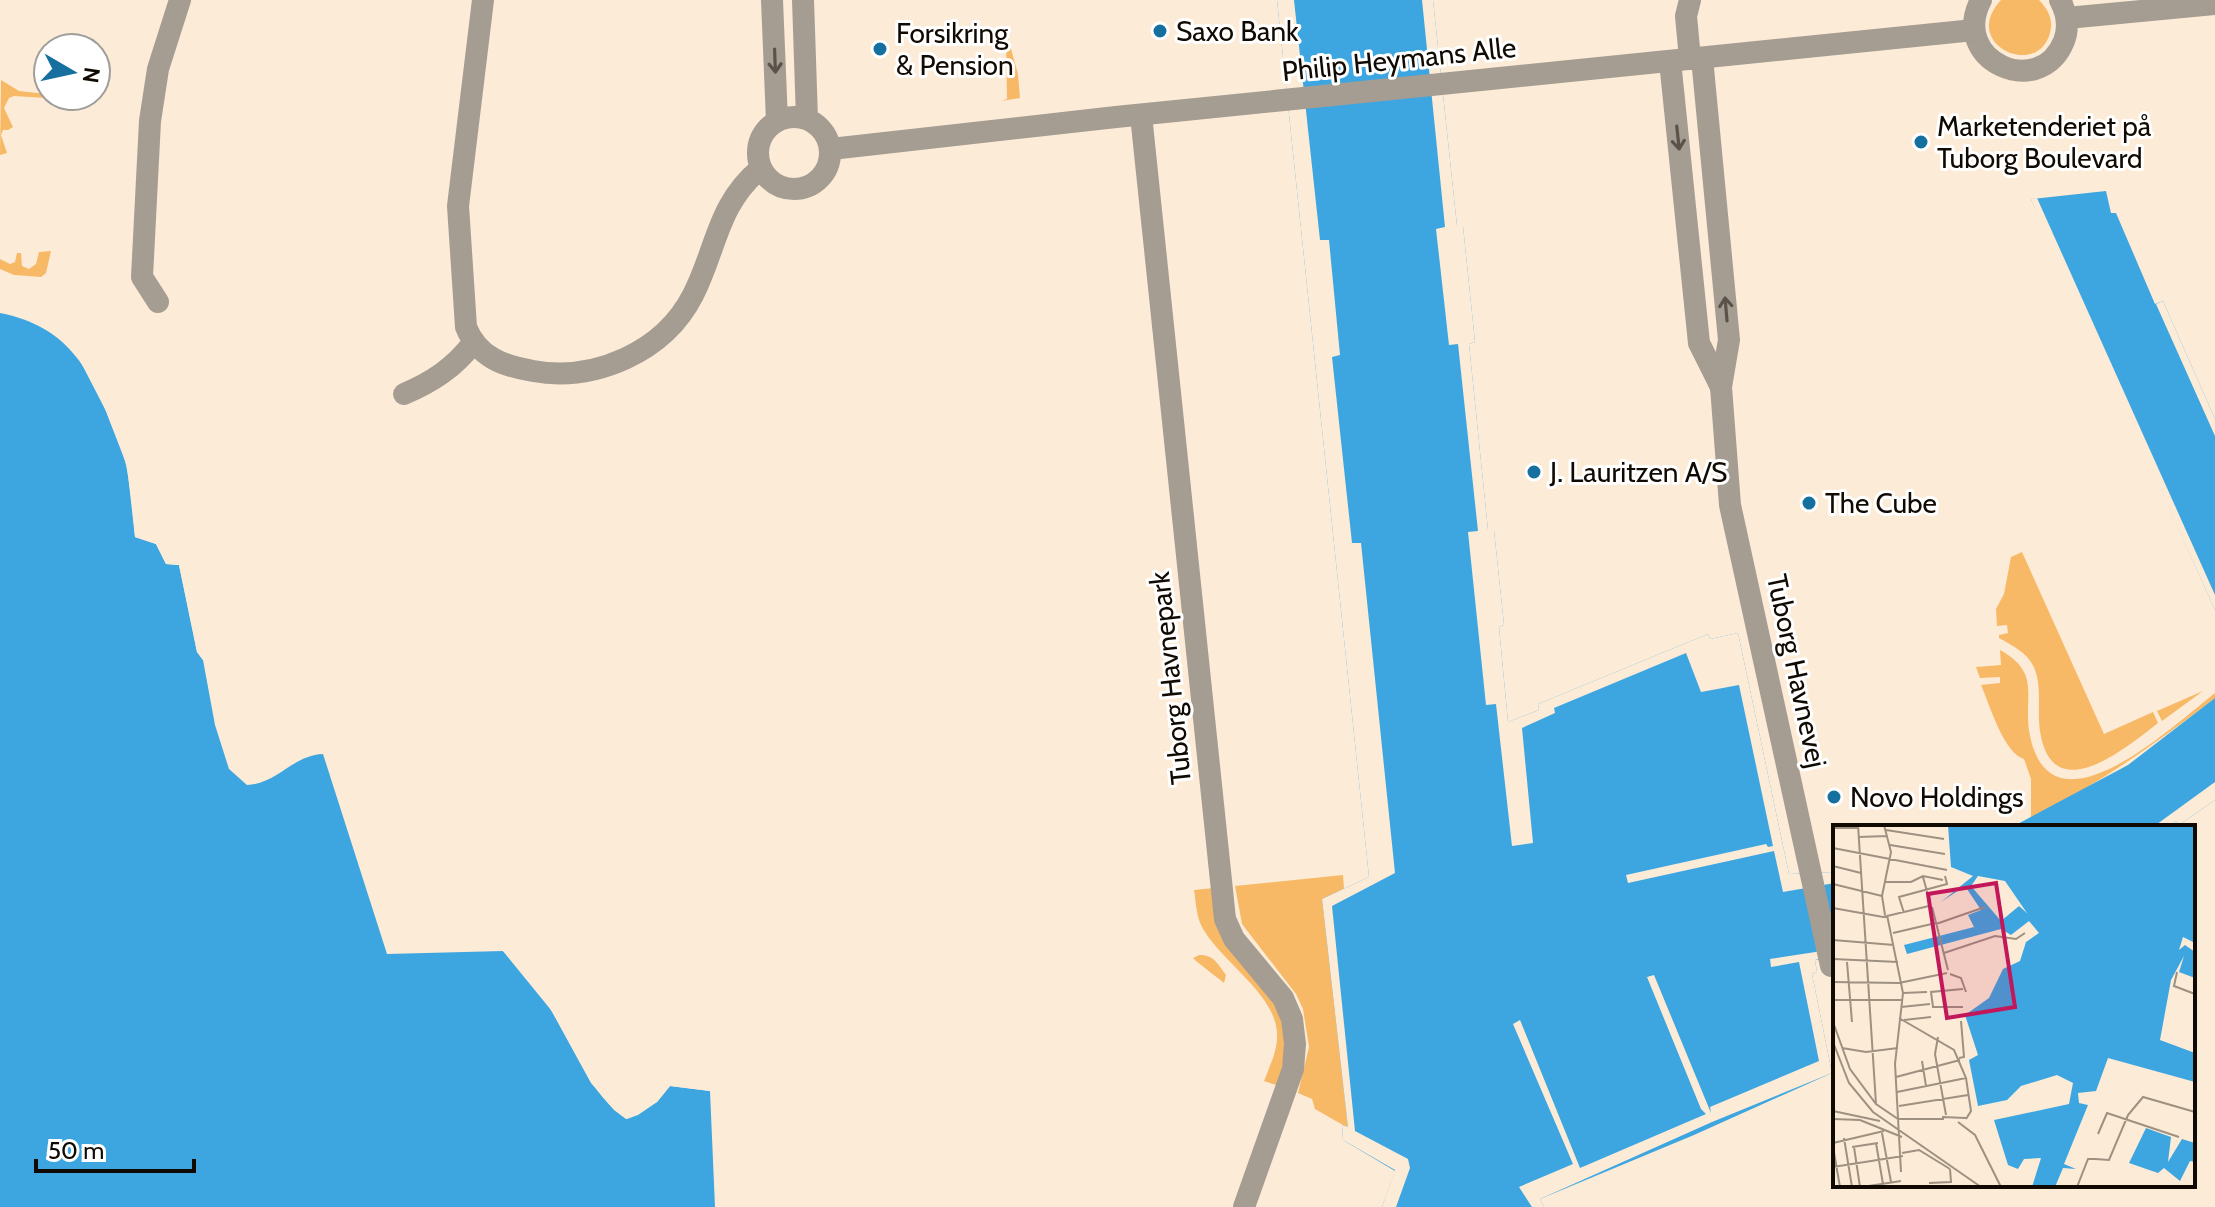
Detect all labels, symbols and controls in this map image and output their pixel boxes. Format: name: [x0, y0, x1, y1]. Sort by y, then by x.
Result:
place label: Saxo Bank: [1176, 14, 1299, 48]
place label: Forsikring & Pension: [896, 16, 1014, 82]
marker: Saxo Bank: [1151, 22, 1169, 40]
street label: Philip Heymans Alle: [1280, 30, 1518, 88]
north arrow: [32, 32, 112, 112]
marker: Forsikring & Pension: [871, 40, 889, 58]
one-way arrow: [767, 47, 782, 74]
text: N: [77, 65, 106, 85]
place label: Marketenderiet på Tuborg Boulevard: [1937, 109, 2152, 175]
one-way arrow: [1670, 124, 1685, 151]
marker: Marketenderiet på Tuborg Boulevard: [1912, 133, 1930, 151]
one-way arrow: [1718, 296, 1733, 323]
place label: J. Lauritzen A/S: [1549, 455, 1727, 489]
marker: J. Lauritzen A/S: [1525, 463, 1543, 481]
place label: The Cube: [1825, 486, 1937, 520]
marker: The Cube: [1800, 494, 1818, 512]
street label: Tuborg Havnepark: [1142, 570, 1198, 786]
street label: Tuborg Havnevej: [1760, 571, 1834, 771]
place label: Novo Holdings: [1850, 780, 2024, 814]
marker: Novo Holdings: [1825, 788, 1843, 806]
inset map: [1833, 825, 2195, 1187]
scale bar: [36, 1123, 194, 1173]
text: 50 m: [48, 1136, 104, 1165]

